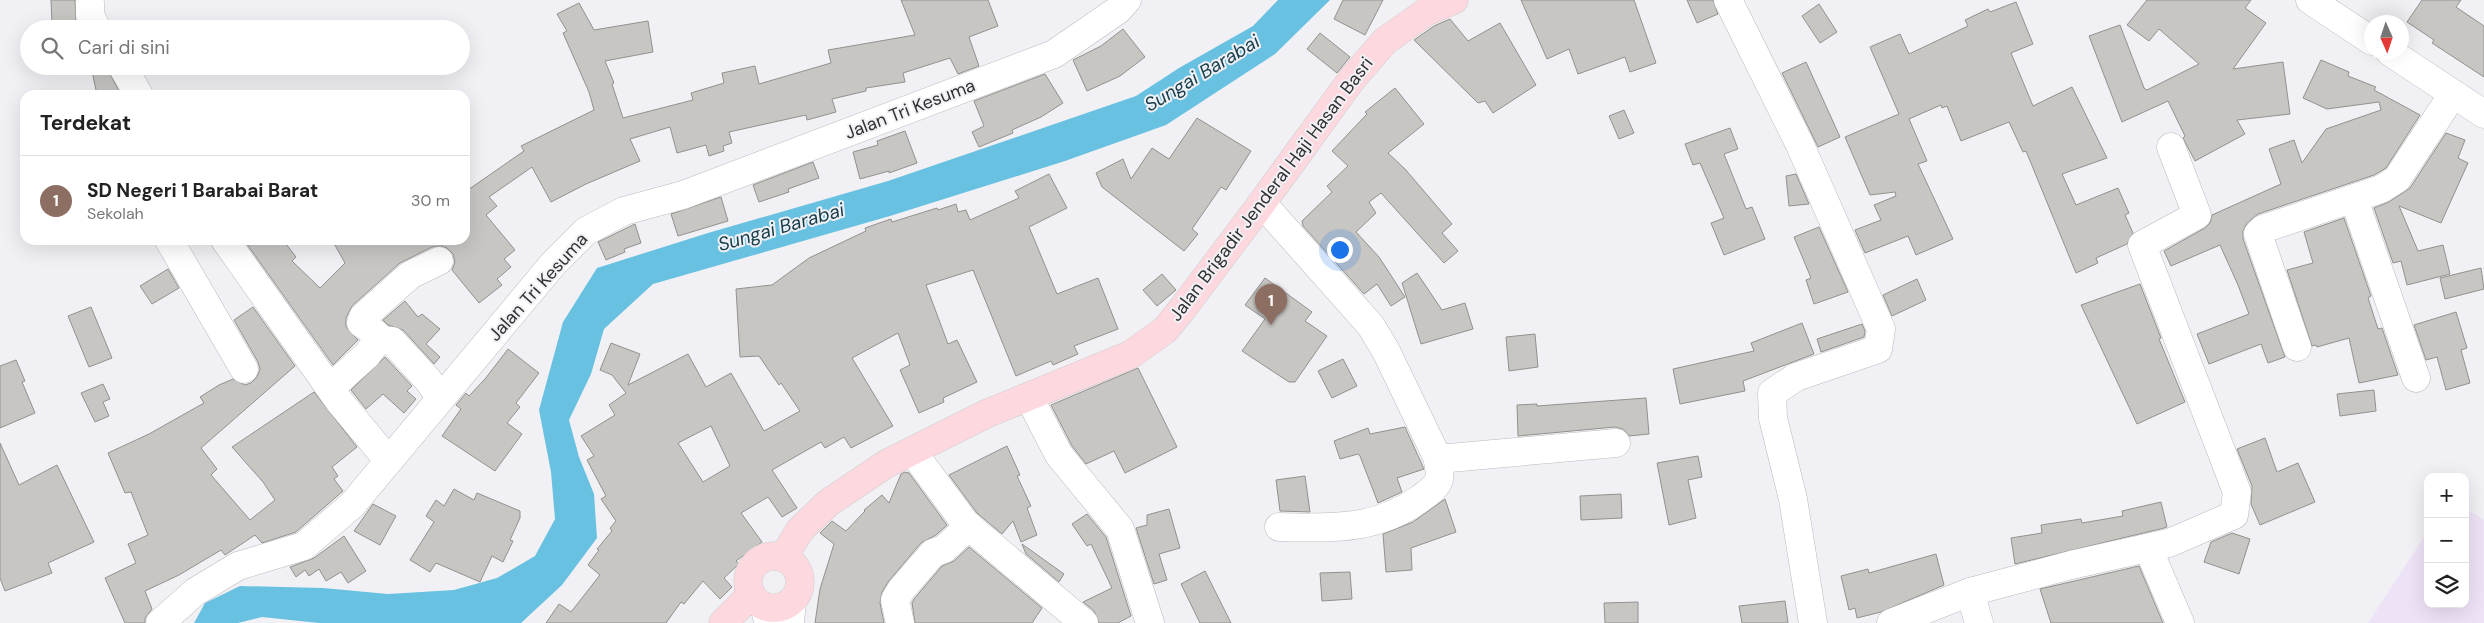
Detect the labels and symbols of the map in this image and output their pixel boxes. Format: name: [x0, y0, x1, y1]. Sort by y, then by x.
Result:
north arrow: [2364, 15, 2409, 60]
water label: Sungai Barabai: [1140, 29, 1265, 117]
street label: Jalan Brigadir Jenderal Haji Hasan Basri: [1164, 52, 1378, 326]
street label: Jalan Tri Kesuma: [841, 73, 979, 145]
water label: Sungai Barabai: [715, 197, 847, 257]
street label: Jalan Tri Kesuma: [483, 228, 593, 346]
your location: [1327, 237, 1353, 263]
pin: 1: [1255, 284, 1287, 325]

